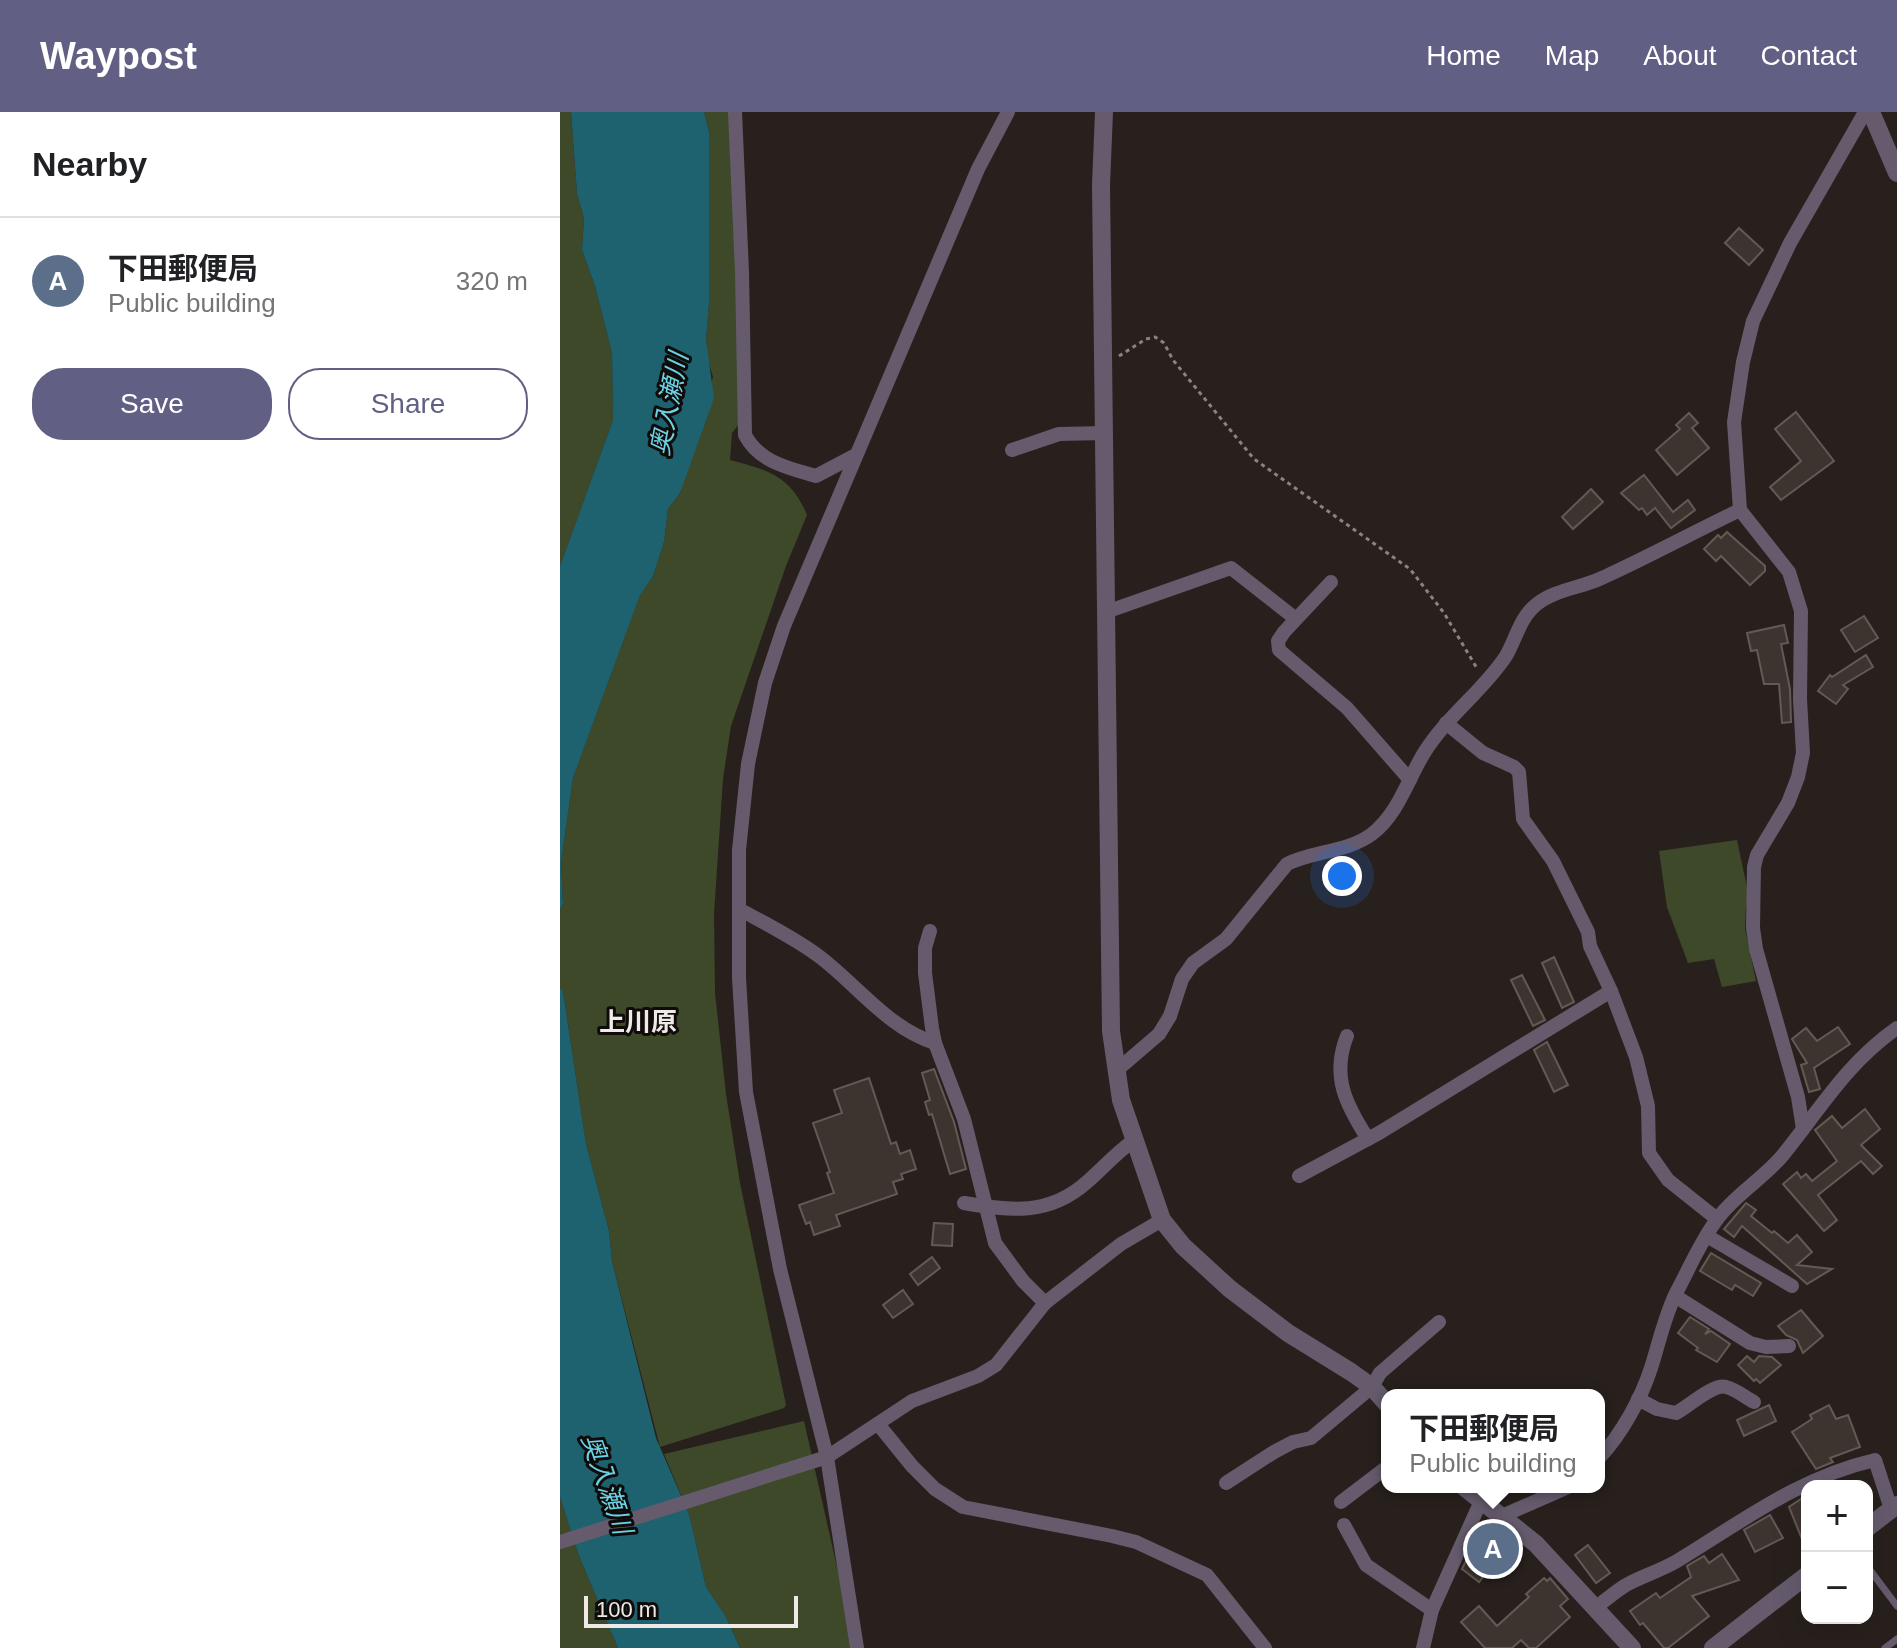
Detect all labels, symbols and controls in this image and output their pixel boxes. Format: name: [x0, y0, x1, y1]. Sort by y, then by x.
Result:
text: Waypost: [40, 35, 197, 77]
text: Home: [1426, 40, 1501, 71]
text: Map: [1545, 40, 1599, 71]
text: About: [1643, 40, 1717, 71]
text: Contact: [1761, 40, 1857, 71]
text: Nearby: [32, 145, 147, 183]
text: 下田郵便局: [108, 252, 258, 285]
text: A: [49, 266, 67, 296]
text: 320 m: [456, 266, 528, 296]
text: Public building: [108, 288, 276, 318]
water label: 奥入瀬川: [644, 347, 694, 458]
button: Save: [32, 368, 272, 440]
button: Share: [288, 368, 528, 440]
your location: [1322, 856, 1362, 896]
district label: 上川原: [599, 1007, 677, 1037]
popup: [1381, 1389, 1605, 1493]
text: 下田郵便局: [1409, 1412, 1559, 1445]
water label: 奥入瀬川: [576, 1430, 639, 1541]
text: Public building: [1409, 1448, 1577, 1478]
map controls: [1801, 1480, 1873, 1624]
button: +: [1801, 1480, 1873, 1552]
pin: A: [1467, 1519, 1519, 1579]
button: −: [1801, 1552, 1873, 1624]
scale bar: [584, 1592, 798, 1628]
text: 100 m: [596, 1597, 657, 1622]

